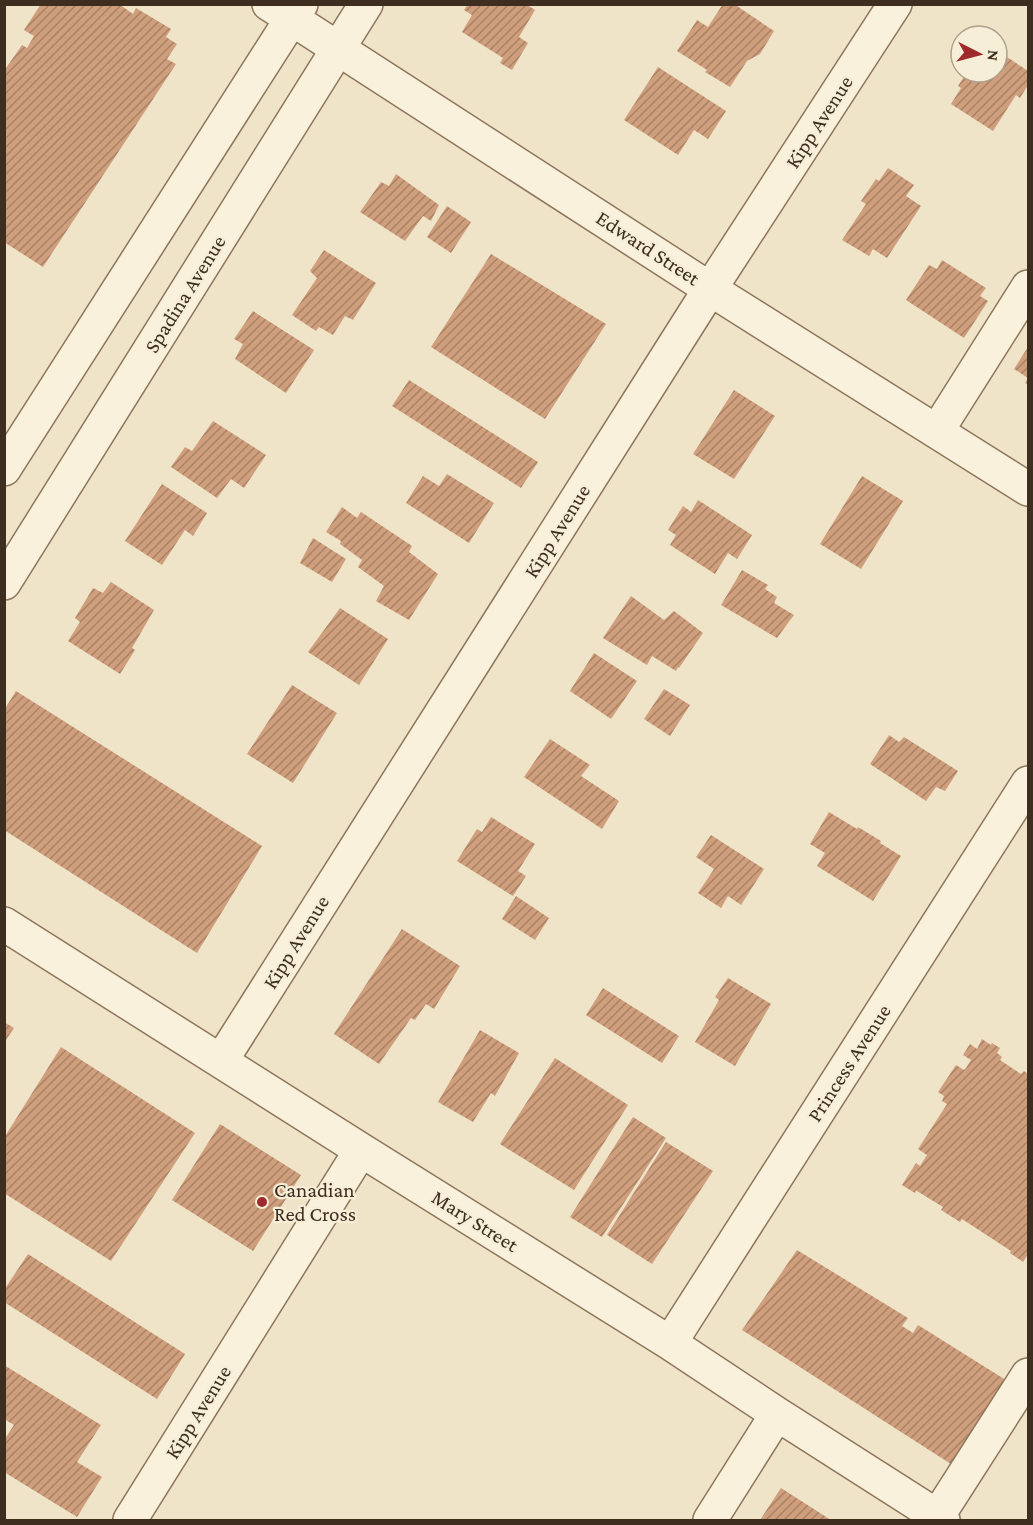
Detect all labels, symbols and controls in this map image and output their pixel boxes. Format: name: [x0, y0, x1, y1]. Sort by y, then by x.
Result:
north arrow: [949, 24, 1009, 84]
text: N: [984, 49, 1002, 62]
street label: Kipp Avenue: [780, 71, 858, 173]
street label: Edward Street: [592, 206, 705, 291]
street label: Spadina Avenue: [139, 231, 231, 357]
street label: Kipp Avenue: [519, 480, 595, 582]
street label: Kipp Avenue: [258, 891, 334, 993]
street label: Princess Avenue: [802, 1000, 896, 1126]
place label: Canadian Red Cross: [274, 1178, 356, 1226]
street label: Mary Street: [427, 1185, 524, 1258]
marker: Canadian Red Cross: [255, 1195, 269, 1209]
street label: Kipp Avenue: [160, 1361, 236, 1463]

